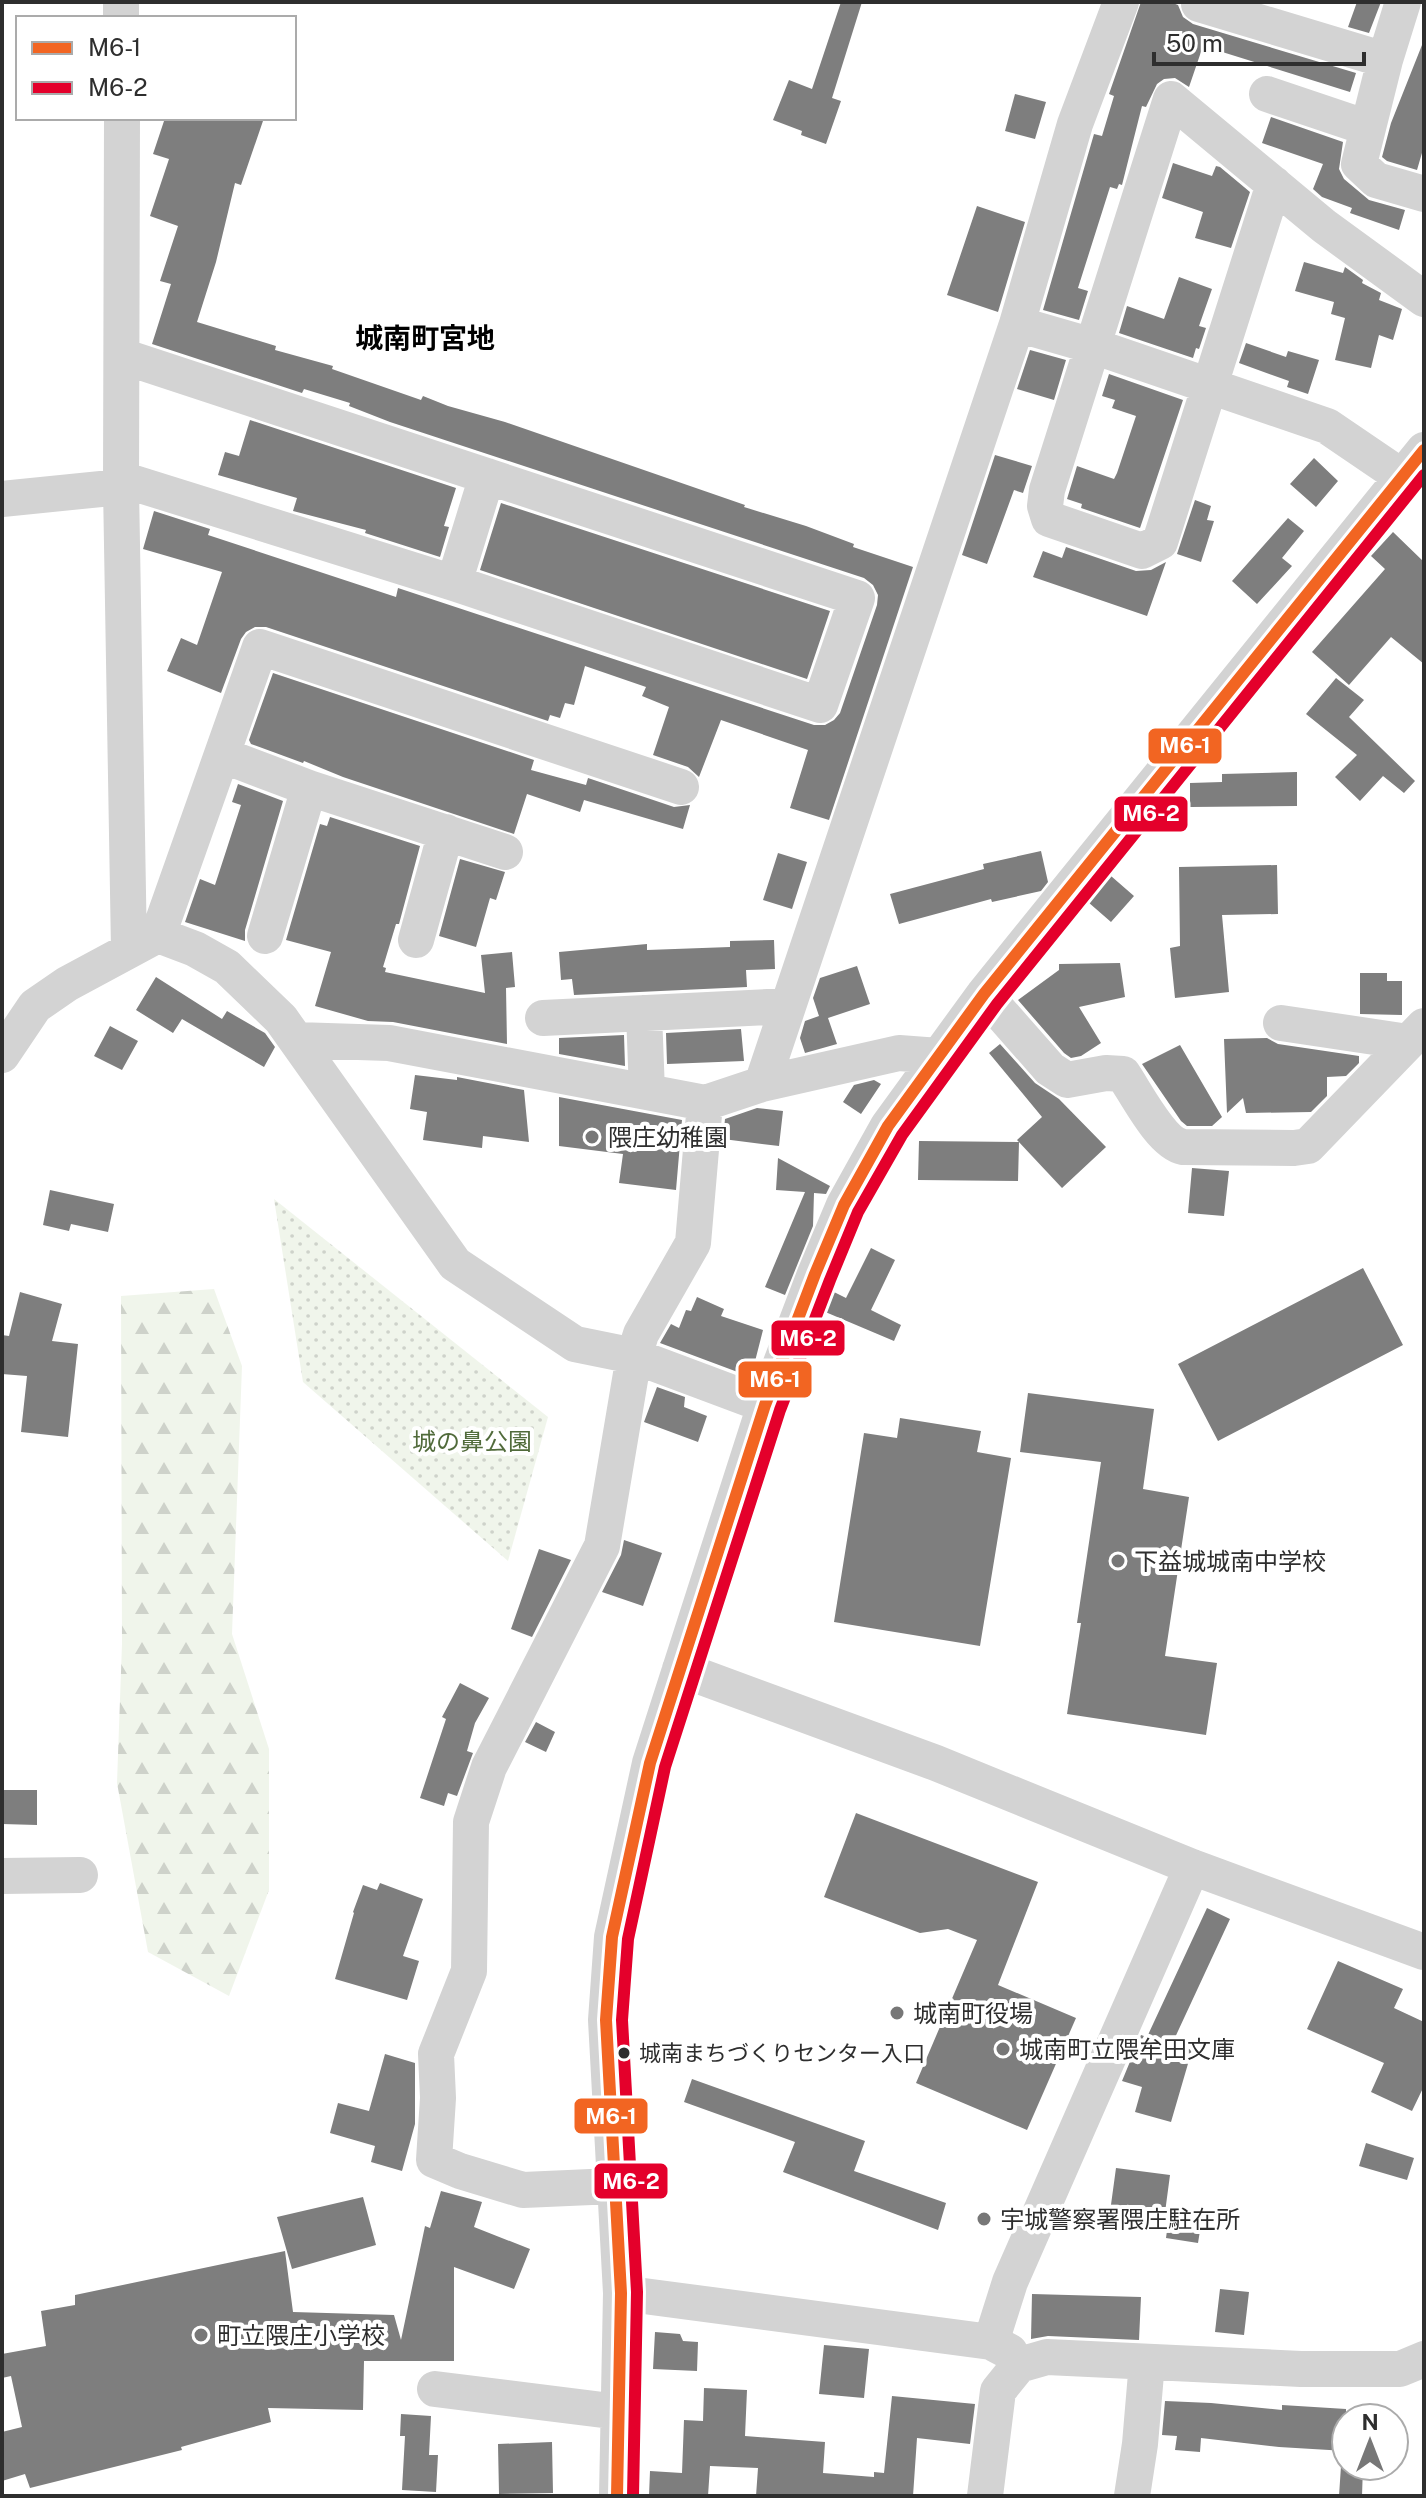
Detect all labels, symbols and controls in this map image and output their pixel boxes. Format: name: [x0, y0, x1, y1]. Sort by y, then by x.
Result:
legend: [16, 16, 296, 120]
scale bar: [1154, 16, 1364, 66]
text: 50 m: [1166, 29, 1223, 57]
text: M6-1: [88, 33, 141, 61]
text: M6-2: [88, 73, 148, 101]
district label: 城南町宮地: [355, 321, 495, 354]
line badge: M6-1: [1147, 727, 1223, 765]
text: M6-1: [1159, 732, 1211, 758]
line badge: M6-2: [1113, 795, 1189, 833]
text: M6-2: [1122, 800, 1180, 826]
place label: 隈庄幼稚園: [608, 1123, 728, 1151]
marker: 隈庄幼稚園: [583, 1128, 601, 1146]
line badge: M6-2: [770, 1319, 846, 1357]
text: M6-2: [779, 1325, 837, 1351]
line badge: M6-1: [737, 1360, 813, 1399]
text: M6-1: [749, 1366, 801, 1392]
park label: 城の鼻公園: [412, 1427, 532, 1455]
place label: 下益城城南中学校: [1134, 1547, 1326, 1575]
marker: 下益城城南中学校: [1109, 1552, 1127, 1570]
place label: 城南町役場: [913, 1999, 1033, 2027]
marker: 城南町役場: [888, 2004, 906, 2022]
place label: 城南町立隈牟田文庫: [1019, 2035, 1235, 2063]
place label: 城南まちづくりセンター入口: [639, 2040, 925, 2066]
marker: 城南町立隈牟田文庫: [994, 2040, 1012, 2058]
marker: 城南まちづくりセンター入口: [616, 2045, 632, 2061]
line badge: M6-1: [573, 2097, 649, 2135]
text: M6-1: [585, 2103, 637, 2129]
line badge: M6-2: [593, 2162, 669, 2200]
text: M6-2: [602, 2168, 660, 2194]
place label: 宇城警察署隈庄駐在所: [1000, 2205, 1240, 2233]
marker: 宇城警察署隈庄駐在所: [975, 2210, 993, 2228]
place label: 町立隈庄小学校: [217, 2321, 385, 2349]
marker: 町立隈庄小学校: [192, 2326, 210, 2344]
north arrow: [1330, 2402, 1410, 2482]
text: N: [1361, 2409, 1379, 2435]

